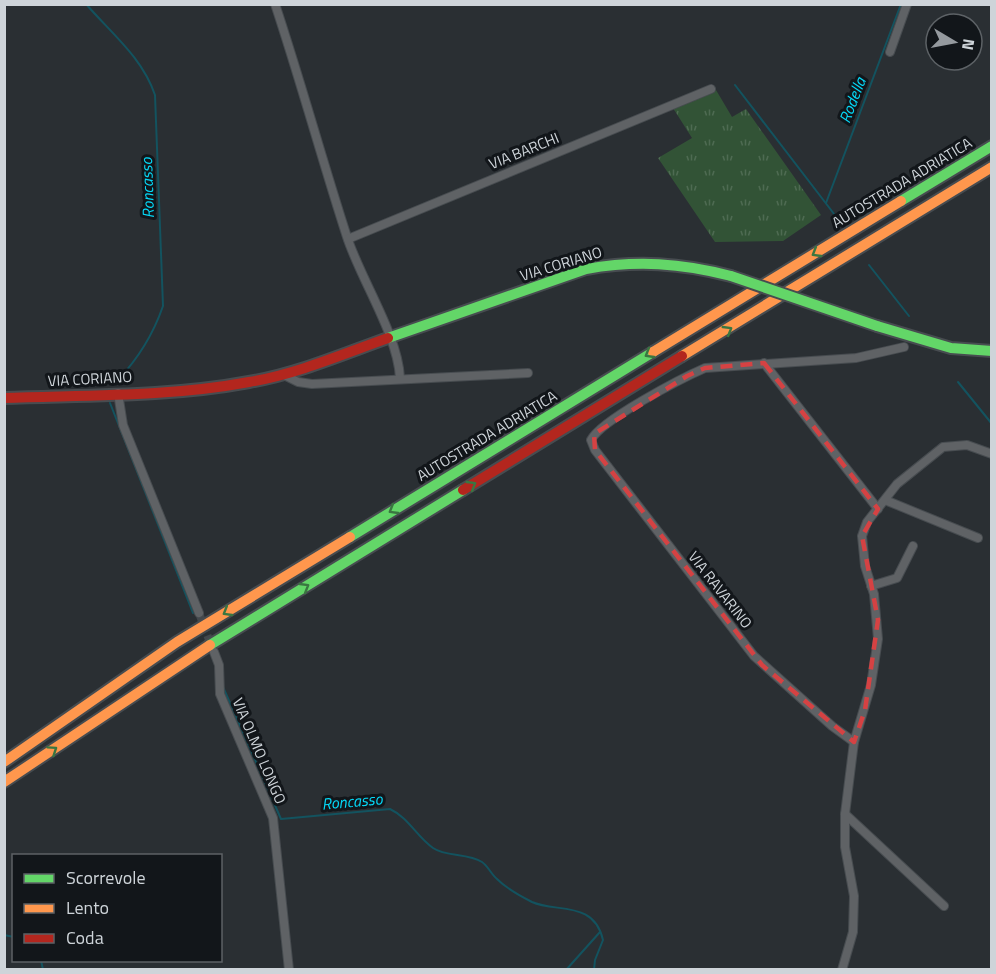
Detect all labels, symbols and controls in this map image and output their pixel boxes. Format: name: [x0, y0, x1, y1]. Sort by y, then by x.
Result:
north arrow: [924, 12, 984, 72]
text: N: [956, 37, 982, 52]
water label: Rodella: [832, 73, 872, 126]
street label: VIA BARCHI: [485, 126, 562, 175]
street label: AUTOSTRADA ADRIATICA: [827, 131, 976, 234]
water label: Roncasso: [134, 156, 160, 219]
street label: VIA CORIANO: [517, 240, 605, 287]
one-way arrow: [812, 245, 822, 257]
one-way arrow: [722, 325, 732, 337]
one-way arrow: [645, 347, 655, 359]
street label: VIA CORIANO: [47, 365, 133, 392]
street label: AUTOSTRADA ADRIATICA: [412, 384, 561, 487]
one-way arrow: [466, 481, 476, 493]
one-way arrow: [389, 503, 399, 515]
street label: VIA RAVARINO: [683, 546, 758, 633]
one-way arrow: [299, 582, 309, 594]
one-way arrow: [223, 604, 233, 616]
street label: VIA OLMO LONGO: [227, 694, 292, 808]
one-way arrow: [46, 746, 57, 757]
water label: Roncasso: [321, 786, 384, 816]
legend: [12, 854, 222, 962]
text: Scorrevole: [66, 864, 145, 891]
text: Lento: [66, 894, 109, 921]
text: Coda: [66, 924, 104, 951]

